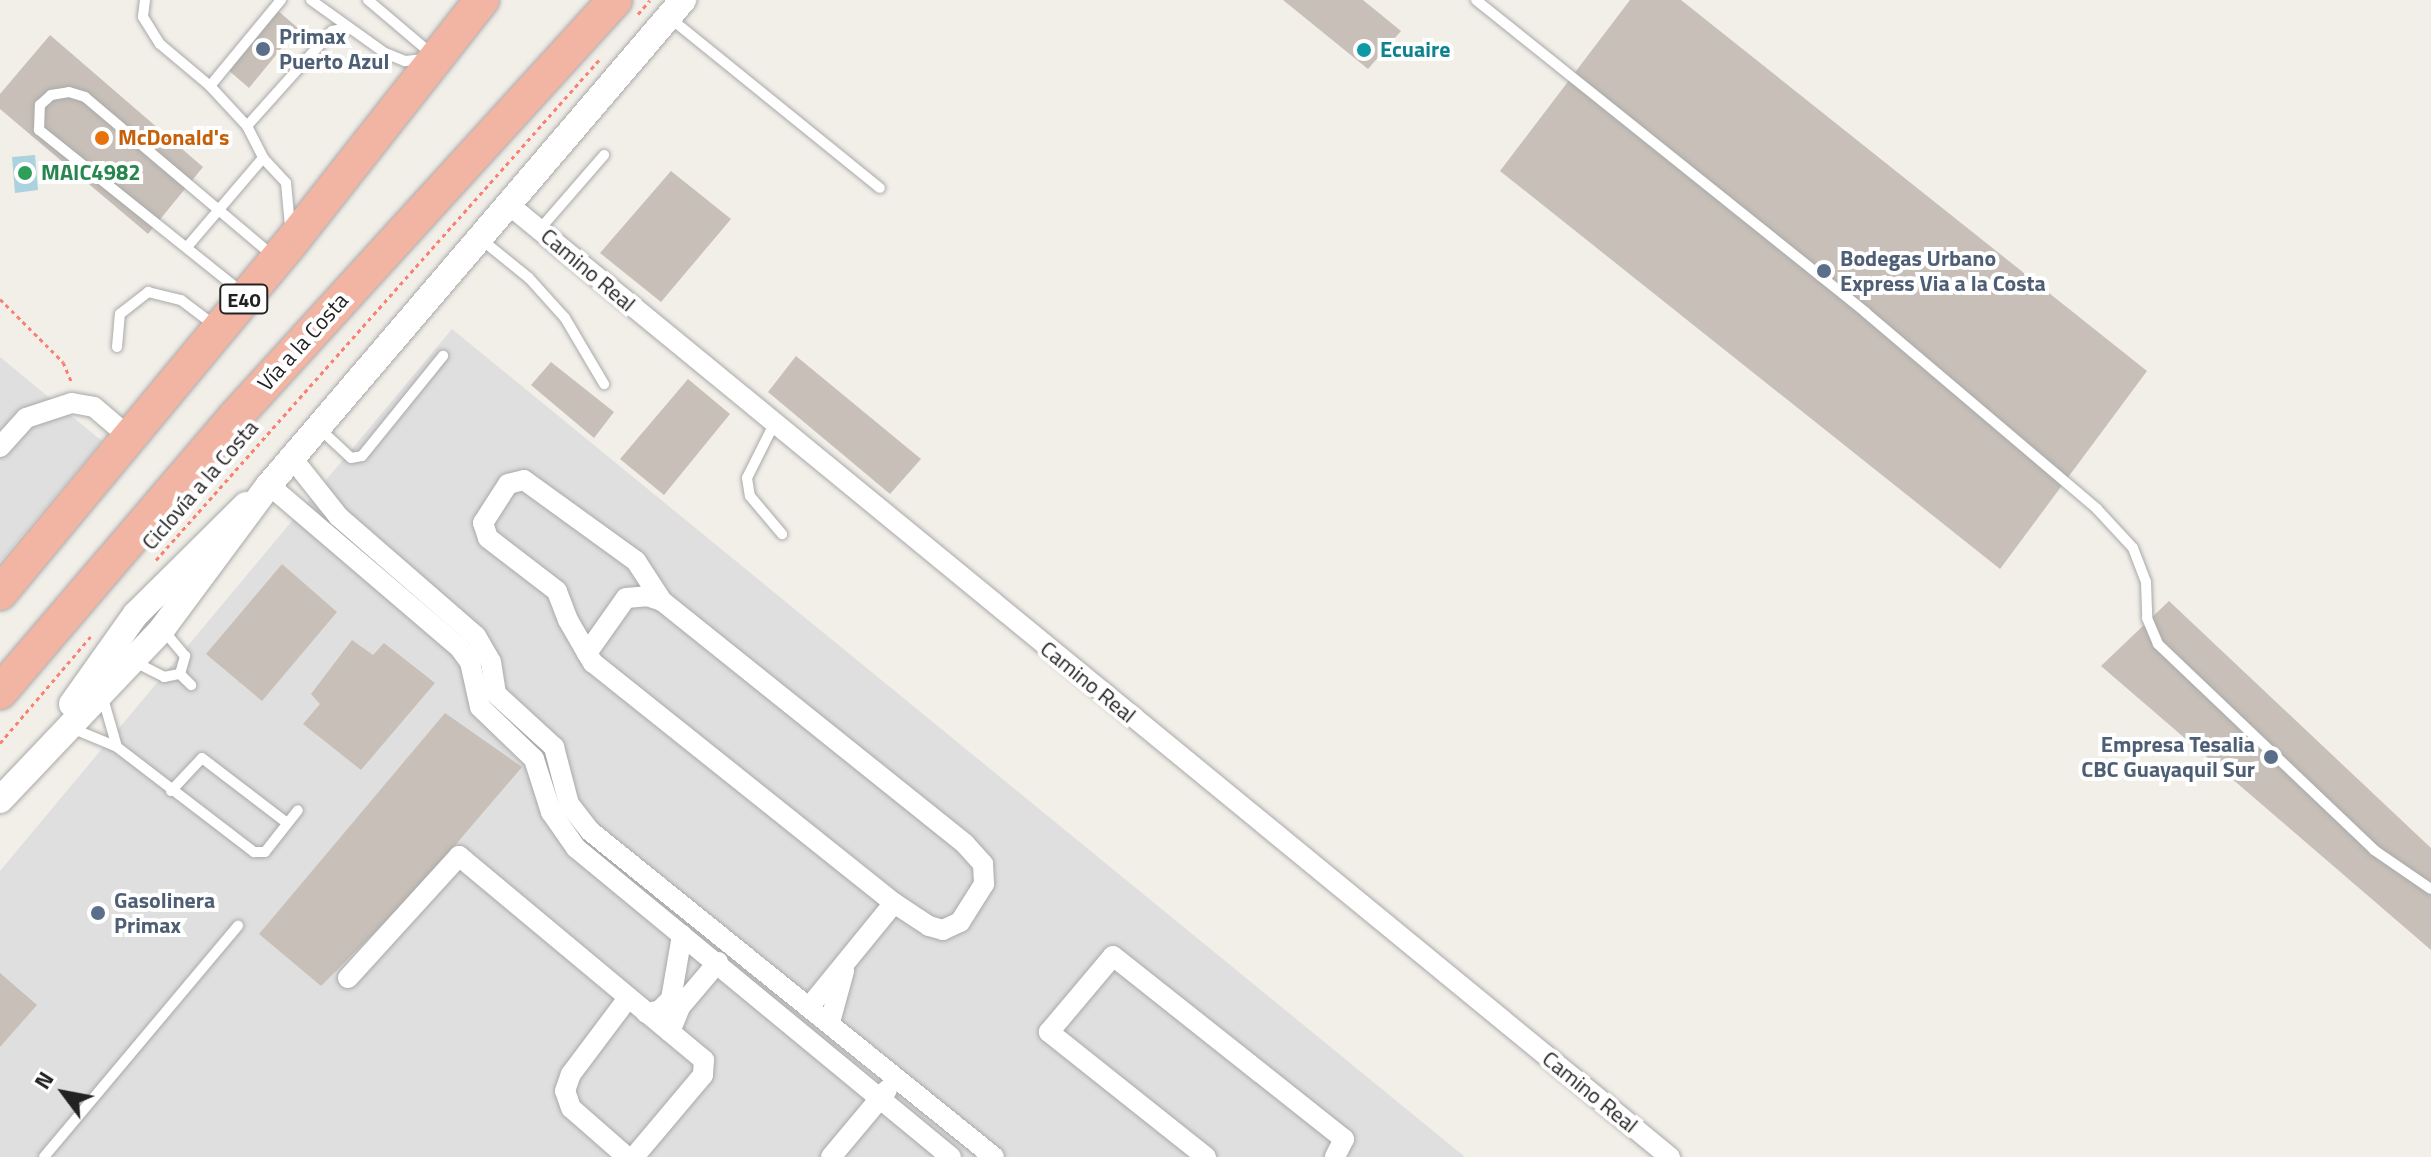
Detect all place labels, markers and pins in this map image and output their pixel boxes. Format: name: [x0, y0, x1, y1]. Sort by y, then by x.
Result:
place label: Primax Puerto Azul: [279, 23, 389, 74]
place label: Ecuaire: [1380, 37, 1450, 63]
marker: Primax Puerto Azul: [254, 40, 272, 58]
marker: Ecuaire: [1355, 41, 1373, 59]
place label: McDonald's: [118, 125, 229, 151]
marker: McDonald's: [93, 129, 111, 147]
place label: MAIC4982: [41, 160, 141, 186]
marker: MAIC4982: [16, 164, 34, 182]
place label: Bodegas Urbano Express Via a la Costa: [1840, 245, 2046, 296]
marker: Bodegas Urbano Express Via a la Costa: [1815, 262, 1833, 280]
place label: Empresa Tesalia CBC Guayaquil Sur: [2081, 731, 2255, 782]
marker: Empresa Tesalia CBC Guayaquil Sur: [2262, 748, 2280, 766]
place label: Gasolinera Primax: [114, 887, 215, 938]
marker: Gasolinera Primax: [89, 904, 107, 922]

